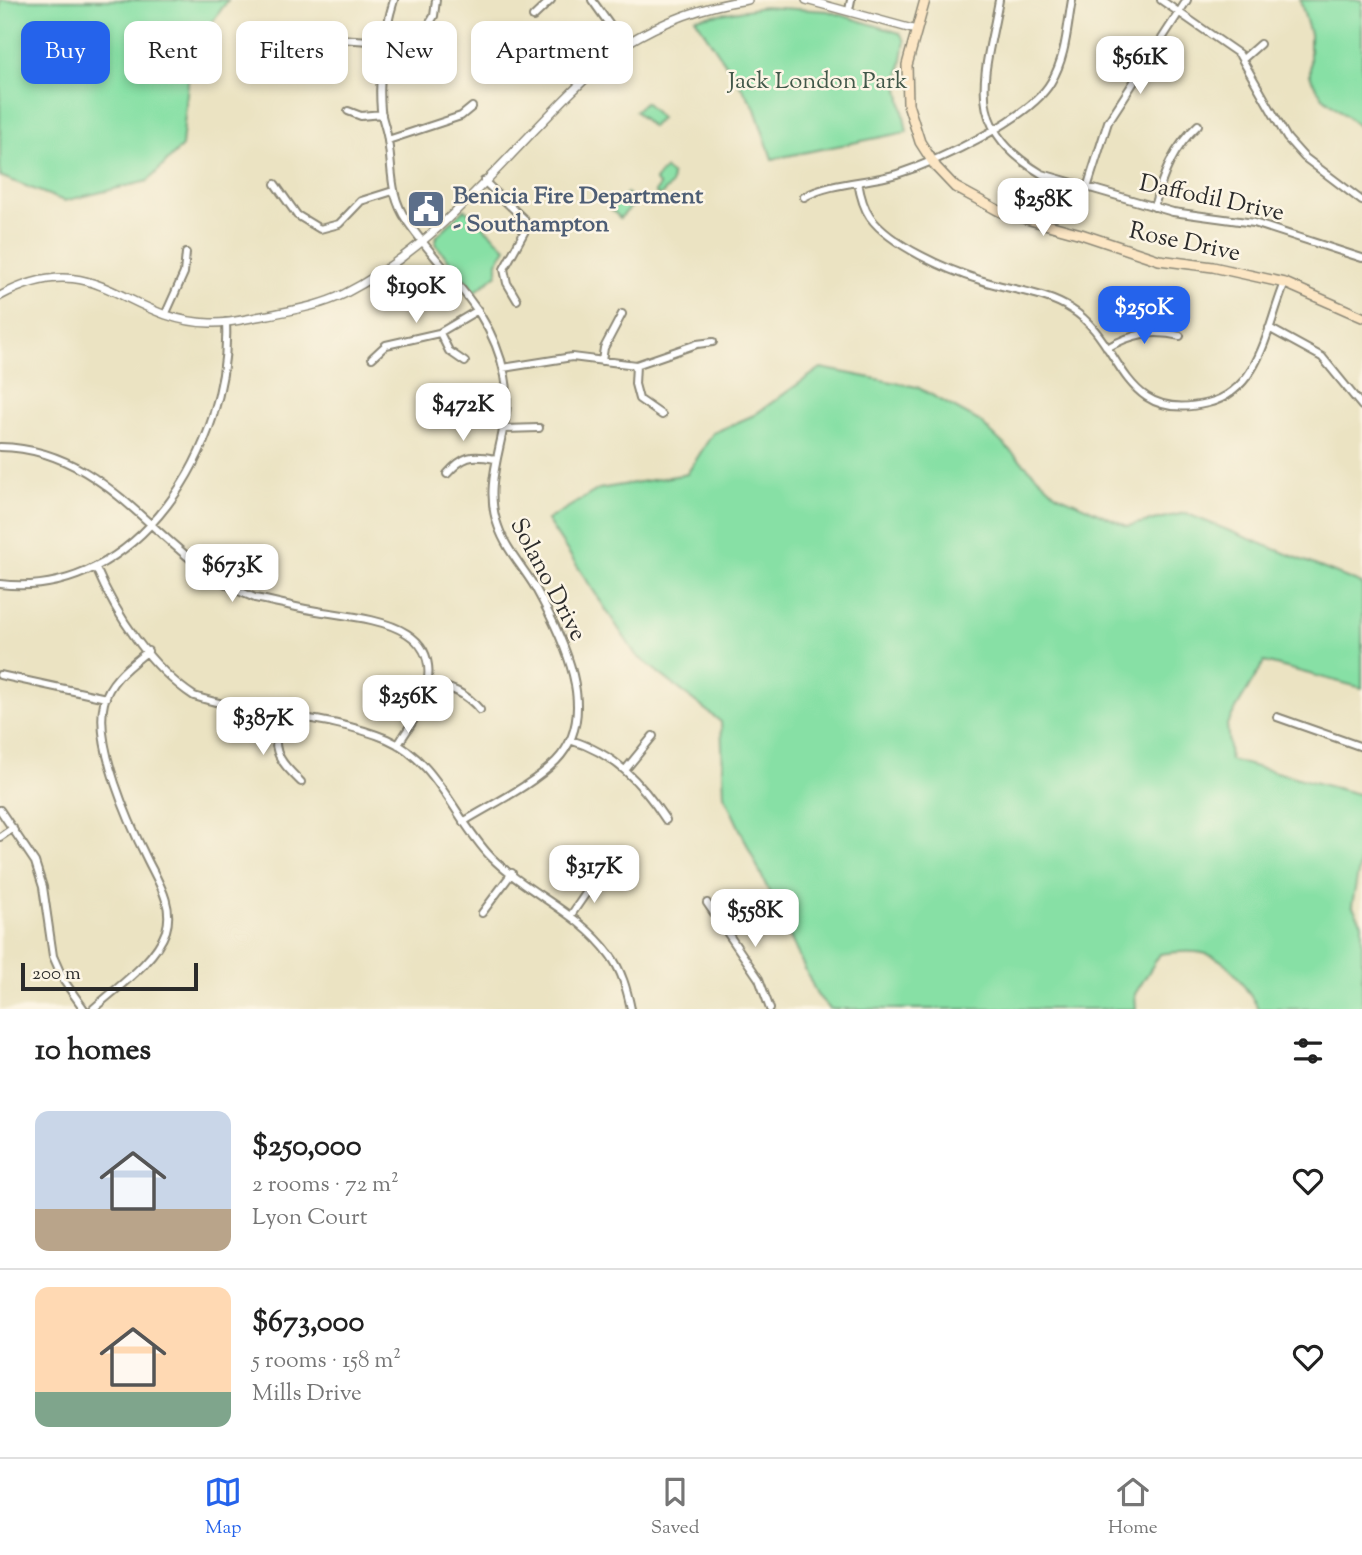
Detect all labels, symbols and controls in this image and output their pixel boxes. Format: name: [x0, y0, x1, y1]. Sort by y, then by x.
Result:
chip: Buy: [21, 21, 110, 84]
chip: Rent: [124, 21, 222, 84]
chip: Filters: [236, 21, 348, 84]
chip: New: [362, 21, 457, 84]
chip: Apartment: [471, 21, 633, 84]
pin: $561K: [1091, 36, 1189, 96]
text: $561K: [1112, 42, 1168, 75]
park label: Jack London Park: [726, 65, 908, 99]
street label: Daffodil Drive: [1136, 167, 1287, 231]
pin: $258K: [994, 178, 1092, 238]
place label: Benicia Fire Department - Southampton: [453, 180, 704, 242]
text: $258K: [1013, 184, 1073, 217]
public building icon: Benicia Fire Department - Southampton: [405, 188, 447, 230]
street label: Rose Drive: [1126, 215, 1243, 271]
pin: $190K: [367, 266, 465, 325]
text: $190K: [386, 271, 446, 304]
pin: $250K: [1095, 286, 1193, 346]
text: $250K: [1114, 292, 1174, 325]
pin: $472K: [414, 384, 512, 443]
text: $472K: [432, 389, 494, 422]
street label: Solano Drive: [501, 512, 594, 648]
pin: $673K: [183, 544, 281, 604]
text: $673K: [201, 550, 263, 583]
pin: $256K: [359, 676, 457, 735]
text: $256K: [379, 681, 437, 714]
pin: $387K: [214, 698, 312, 757]
text: $387K: [232, 703, 294, 736]
pin: $317K: [545, 846, 643, 905]
text: $317K: [565, 851, 623, 884]
pin: $558K: [706, 890, 804, 949]
text: $558K: [727, 895, 783, 928]
scale bar: [21, 960, 198, 992]
text: 200 m: [32, 961, 81, 988]
text: 10 homes: [35, 1030, 151, 1073]
icon: filters: [1289, 1032, 1327, 1070]
text: $250,000: [252, 1126, 362, 1169]
icon: home: [91, 1139, 175, 1223]
icon: heart: [1289, 1162, 1327, 1200]
text: 2 rooms · 72 m²: [252, 1169, 399, 1202]
text: Lyon Court: [252, 1202, 368, 1235]
text: $673,000: [252, 1302, 364, 1345]
icon: home: [91, 1315, 175, 1399]
icon: heart: [1289, 1338, 1327, 1376]
text: 5 rooms · 158 m²: [252, 1345, 401, 1378]
text: Mills Drive: [252, 1378, 362, 1411]
tab: Map: [204, 1473, 242, 1542]
tab: Saved: [651, 1473, 699, 1542]
tab: Home: [1108, 1473, 1158, 1542]

